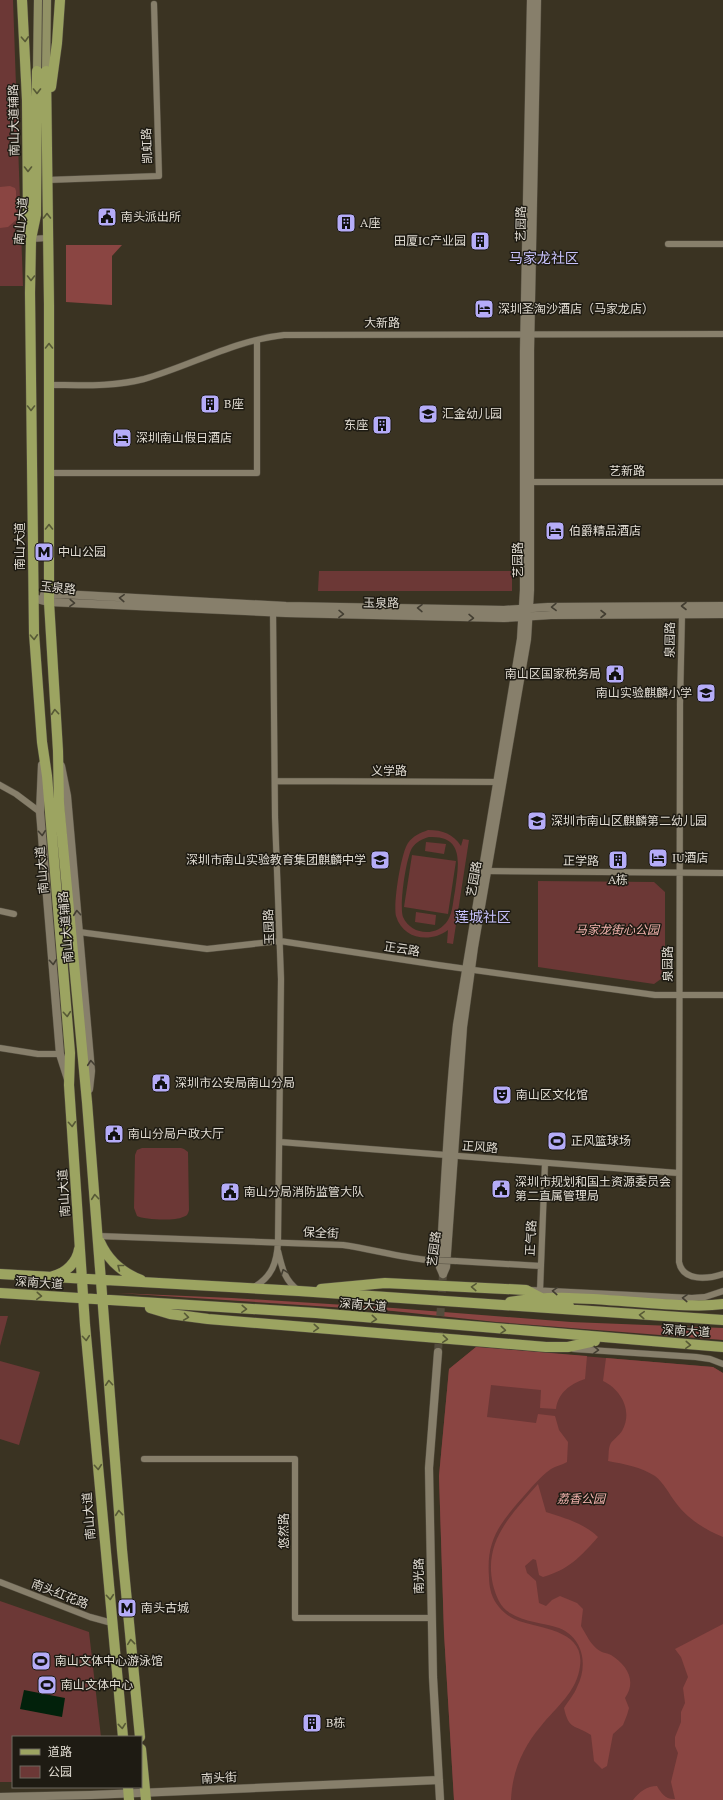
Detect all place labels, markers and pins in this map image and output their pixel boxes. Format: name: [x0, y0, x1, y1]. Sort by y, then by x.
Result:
public building icon: 南头派出所: [96, 206, 118, 228]
place label: 南头派出所: [121, 209, 181, 224]
building icon: A座: [335, 212, 357, 234]
place label: A座: [360, 215, 380, 230]
building icon: 田厦IC产业园: [469, 230, 491, 252]
place label: 田厦IC产业园: [394, 233, 466, 248]
hotel icon: 深圳圣淘沙酒店（马家龙店）: [473, 298, 495, 320]
place label: 深圳圣淘沙酒店（马家龙店）: [498, 301, 654, 316]
building icon: B座: [199, 393, 221, 415]
place label: B座: [224, 396, 243, 411]
school or university icon: 汇金幼儿园: [417, 403, 439, 425]
place label: 汇金幼儿园: [442, 406, 502, 421]
building icon: 东座: [371, 414, 393, 436]
place label: 东座: [344, 417, 368, 432]
hotel icon: 深圳南山假日酒店: [111, 427, 133, 449]
place label: 深圳南山假日酒店: [136, 430, 232, 445]
hotel icon: 伯爵精品酒店: [544, 520, 566, 542]
place label: 伯爵精品酒店: [569, 523, 641, 538]
metro station icon: 中山公园: [33, 541, 55, 563]
place label: 中山公园: [58, 544, 106, 559]
public building icon: 南山区国家税务局: [604, 663, 626, 685]
place label: 南山区国家税务局: [505, 666, 601, 681]
school or university icon: 南山实验麒麟小学: [695, 682, 717, 704]
place label: 南山实验麒麟小学: [596, 685, 692, 700]
school or university icon: 深圳市南山区麒麟第二幼儿园: [526, 810, 548, 832]
place label: 深圳市南山区麒麟第二幼儿园: [551, 813, 707, 828]
hotel icon: IU酒店: [647, 847, 669, 869]
school or university icon: 深圳市南山实验教育集团麒麟中学: [369, 849, 391, 871]
building icon: A栋: [607, 849, 629, 871]
place label: IU酒店: [672, 850, 708, 865]
place label: 深圳市南山实验教育集团麒麟中学: [186, 852, 366, 867]
place label: A栋: [608, 872, 628, 887]
public building icon: 深圳市公安局南山分局: [150, 1072, 172, 1094]
place label: 深圳市公安局南山分局: [175, 1075, 295, 1090]
theatre icon: 南山区文化馆: [491, 1084, 513, 1106]
place label: 南山区文化馆: [516, 1087, 588, 1102]
public building icon: 南山分局户政大厅: [103, 1123, 125, 1145]
place label: 南山分局户政大厅: [128, 1126, 224, 1141]
sports icon: 正风篮球场: [546, 1130, 568, 1152]
place label: 正风篮球场: [571, 1133, 631, 1148]
place label: 深圳市规划和国土资源委员会 第二直属管理局: [515, 1174, 671, 1203]
public building icon: 深圳市规划和国土资源委员会 第二直属管理局: [490, 1178, 512, 1200]
public building icon: 南山分局消防监管大队: [219, 1181, 241, 1203]
place label: 南山分局消防监管大队: [244, 1184, 364, 1199]
metro station icon: 南头古城: [116, 1597, 138, 1619]
place label: 南头古城: [141, 1600, 189, 1615]
sports icon: 南山文体中心游泳馆: [30, 1650, 52, 1672]
place label: 南山文体中心游泳馆: [55, 1653, 163, 1668]
sports icon: 南山文体中心: [36, 1674, 58, 1696]
place label: 南山文体中心: [61, 1677, 133, 1692]
building icon: B栋: [301, 1712, 323, 1734]
place label: B栋: [326, 1715, 345, 1730]

